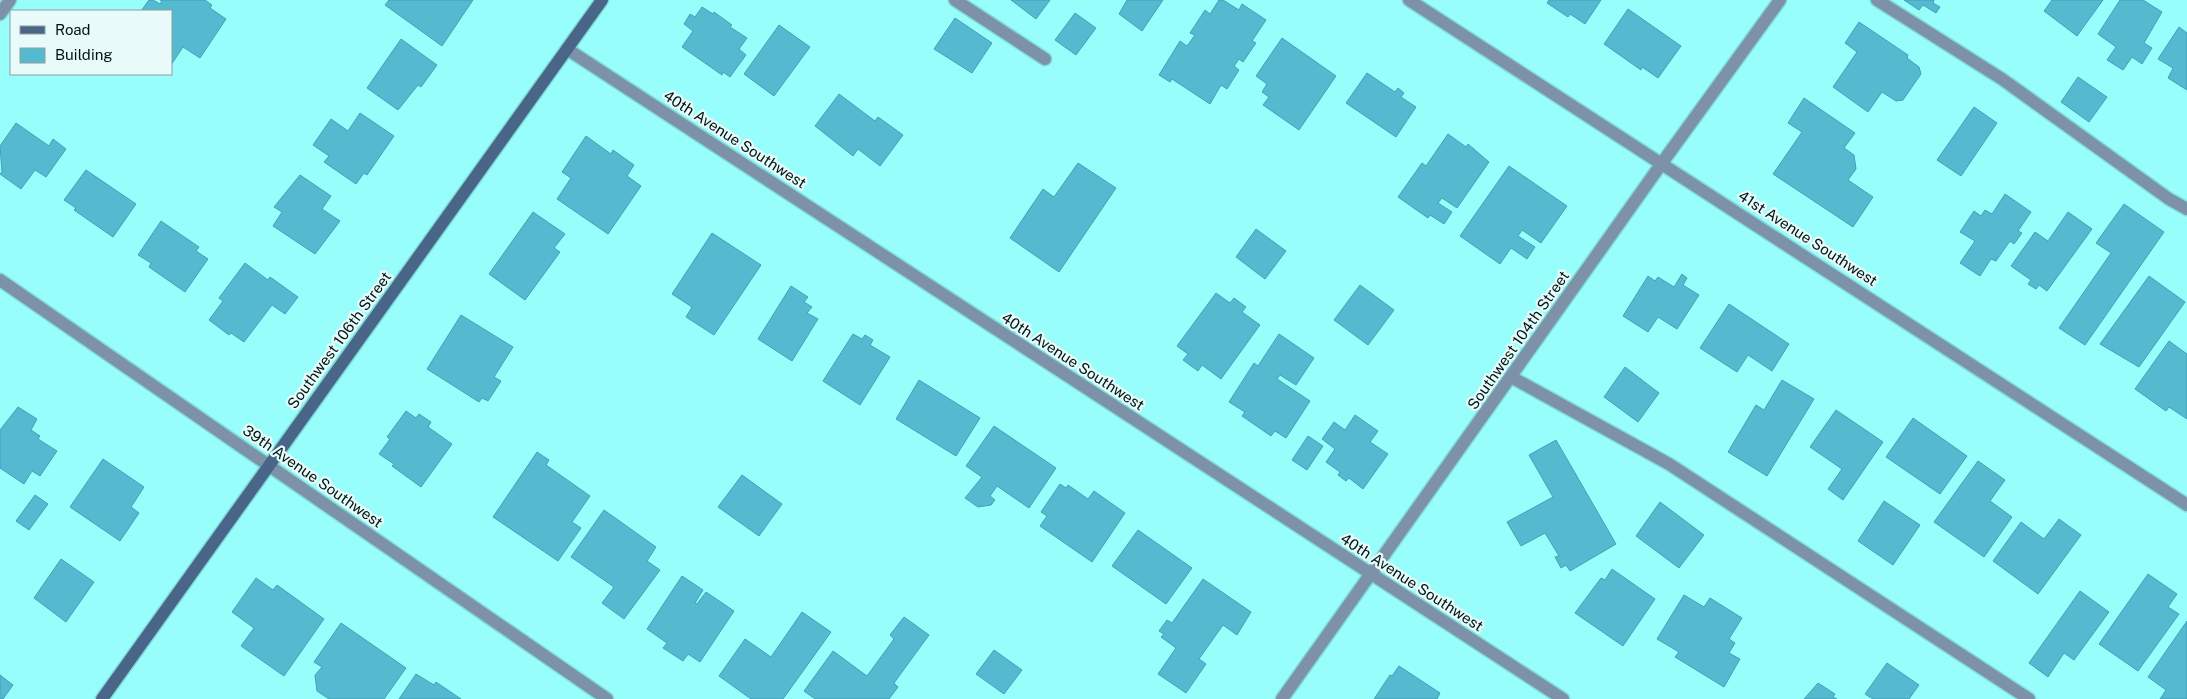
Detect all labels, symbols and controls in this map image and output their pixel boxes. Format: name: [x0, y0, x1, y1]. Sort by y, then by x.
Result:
legend: [10, 10, 172, 75]
text: Road: [55, 21, 91, 38]
text: Building: [55, 46, 113, 63]
street label: 40th Avenue Southwest: [661, 87, 810, 192]
street label: 41st Avenue Southwest: [1735, 187, 1881, 289]
street label: Southwest 104th Street: [1464, 267, 1572, 412]
street label: Southwest 106th Street: [284, 268, 394, 412]
street label: 40th Avenue Southwest: [999, 309, 1148, 414]
street label: 39th Avenue Southwest: [240, 421, 386, 531]
street label: 40th Avenue Southwest: [1338, 530, 1487, 635]

